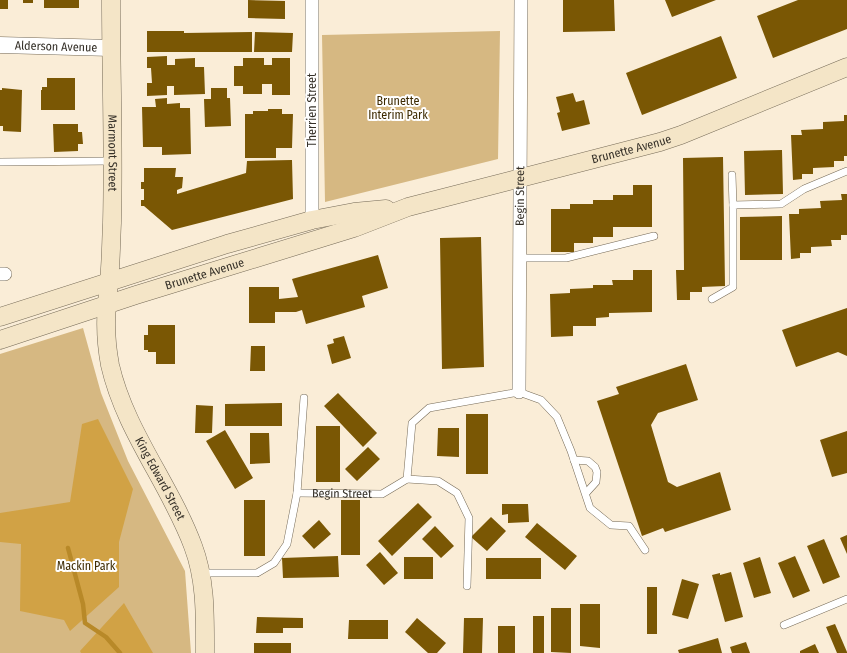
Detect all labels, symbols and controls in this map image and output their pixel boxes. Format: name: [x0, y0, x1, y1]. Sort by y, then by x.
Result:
street label: Alderson Avenue: [15, 38, 97, 55]
street label: Therrien Street: [305, 73, 319, 147]
park label: Brunette Interim Park: [368, 94, 428, 122]
street label: Marmont Street: [105, 114, 120, 192]
street label: Brunette Avenue: [590, 132, 673, 166]
street label: Begin Street: [513, 166, 527, 226]
street label: Brunette Avenue: [163, 255, 246, 293]
street label: King Edward Street: [132, 435, 188, 522]
street label: Begin Street: [312, 486, 372, 501]
park label: Mackin Park: [57, 559, 116, 573]

